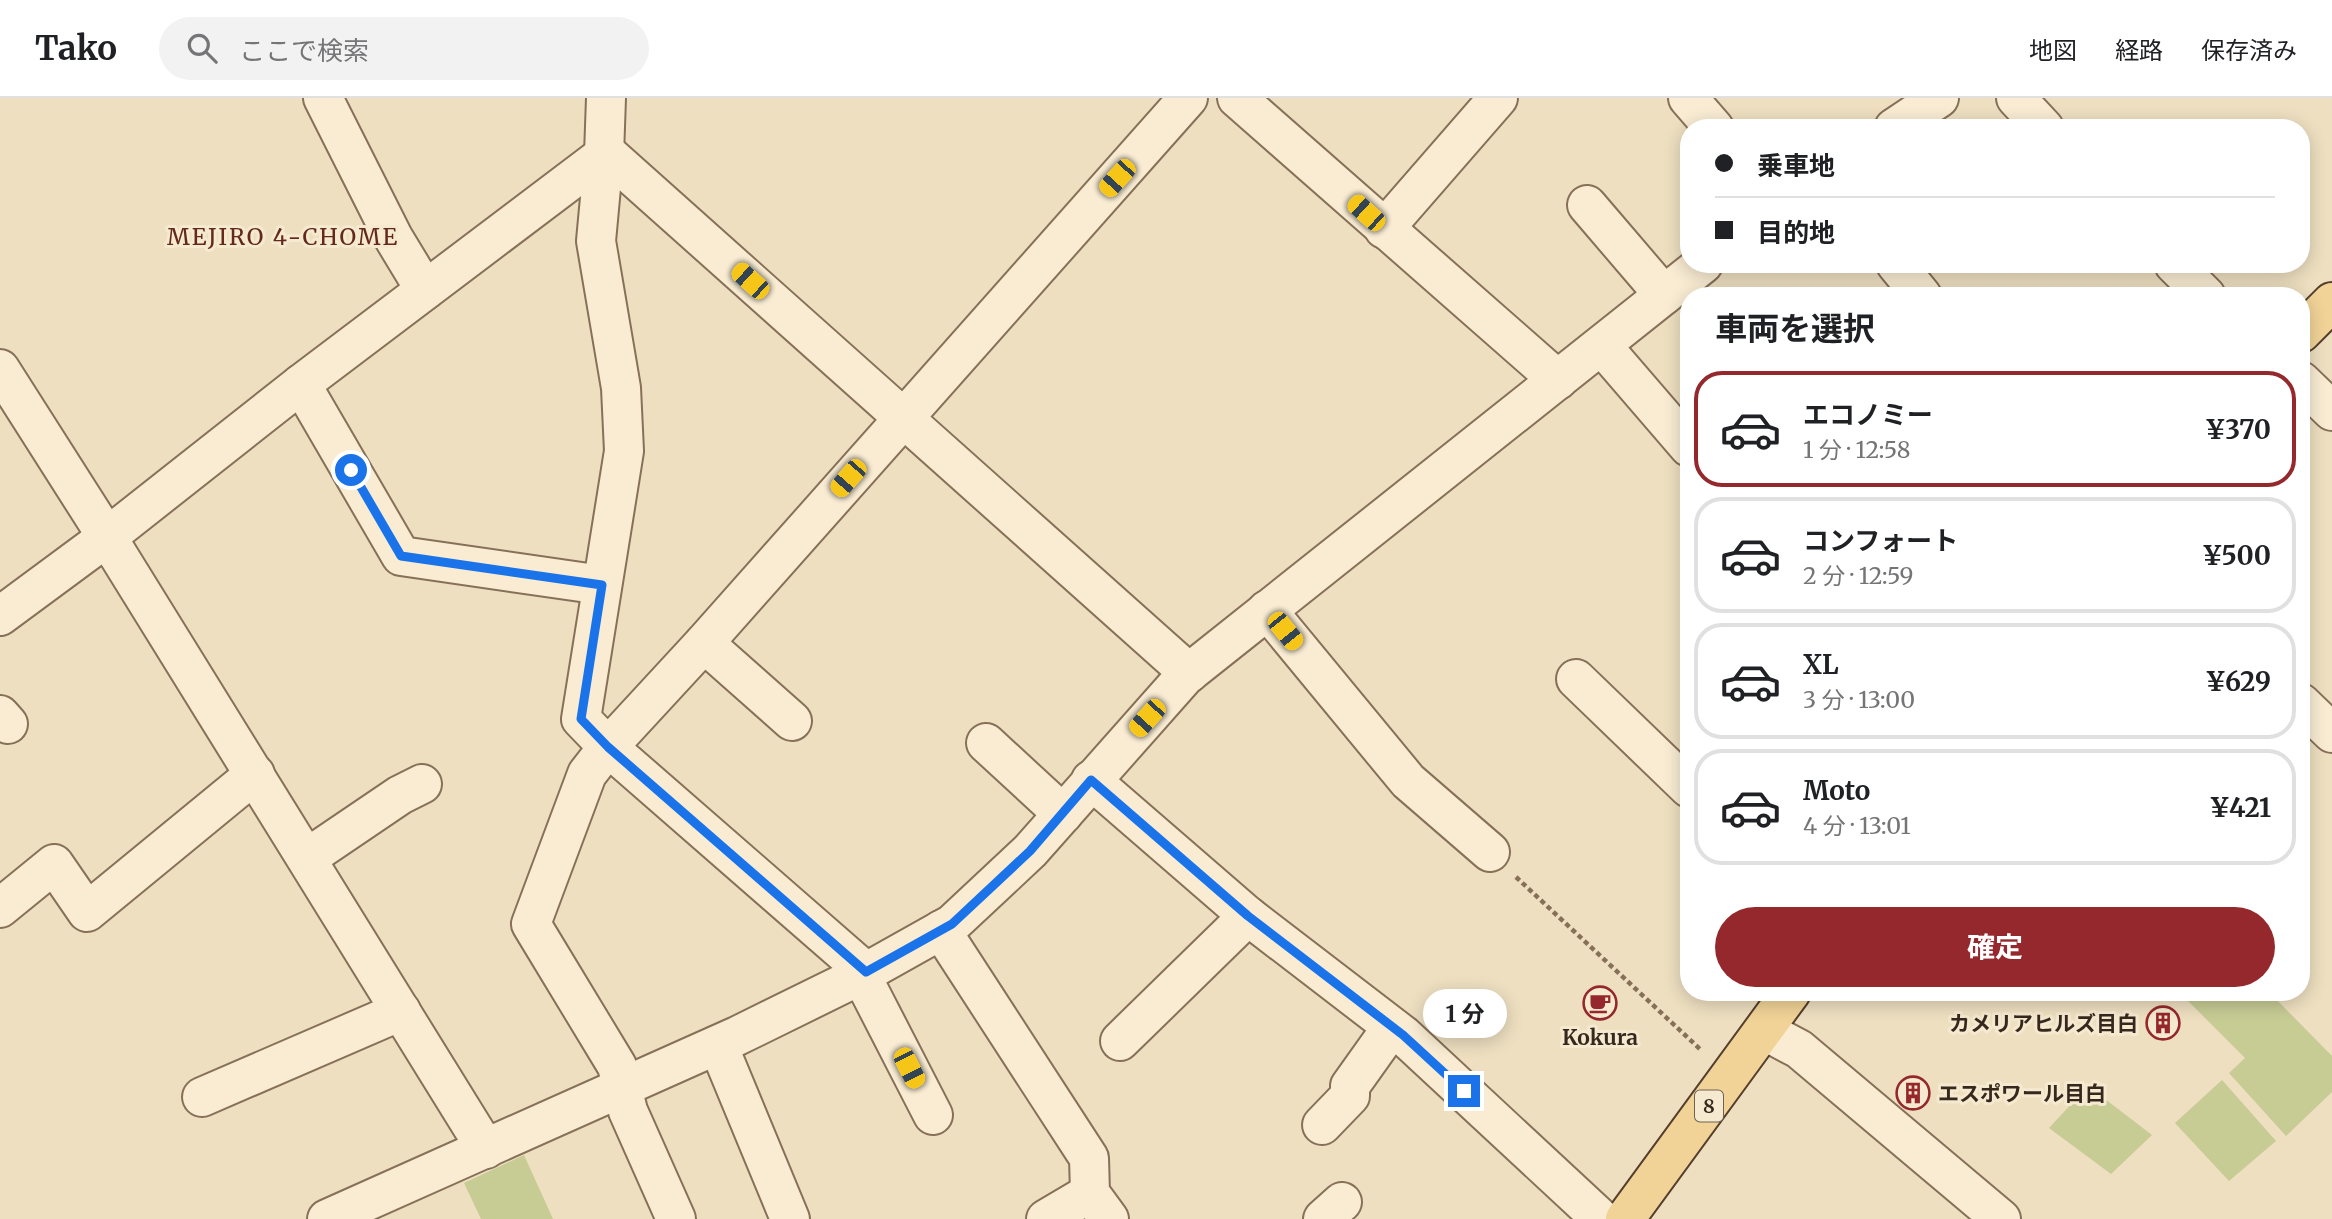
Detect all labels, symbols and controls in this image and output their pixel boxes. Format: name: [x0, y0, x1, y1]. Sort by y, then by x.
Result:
search box: [159, 17, 649, 80]
text: Tako: [35, 28, 117, 69]
icon: search: [183, 29, 221, 67]
text: ここで検索: [239, 34, 369, 67]
text: 地図: [2029, 35, 2077, 66]
text: 経路: [2115, 35, 2163, 66]
text: 保存済み: [2201, 35, 2297, 66]
text: 乗車地: [1757, 149, 1835, 182]
car: [1096, 155, 1139, 201]
car: [1344, 191, 1389, 235]
text: 目的地: [1757, 216, 1835, 249]
district label: MEJIRO 4-CHOME: [167, 222, 399, 251]
car: [728, 259, 773, 303]
text: 車両を選択: [1715, 309, 1875, 349]
icon: car: [1719, 398, 1782, 461]
text: エコノミー: [1803, 398, 1933, 431]
text: ¥370: [2205, 413, 2271, 446]
text: 1 分 · 12:58: [1803, 435, 1910, 464]
route start: [335, 454, 367, 486]
car: [827, 455, 870, 501]
icon: car: [1719, 524, 1782, 587]
text: コンフォート: [1803, 524, 1958, 557]
text: ¥500: [2202, 539, 2271, 572]
text: 2 分 · 12:59: [1803, 561, 1914, 590]
car: [1264, 608, 1307, 654]
text: XL: [1803, 648, 1839, 681]
icon: car: [1719, 650, 1782, 713]
text: ¥629: [2205, 665, 2271, 698]
text: 3 分 · 13:00: [1803, 685, 1915, 714]
car: [1126, 695, 1169, 741]
text: Moto: [1803, 774, 1870, 807]
icon: car: [1719, 776, 1782, 839]
text: ¥421: [2209, 791, 2271, 824]
text: 4 分 · 13:01: [1803, 811, 1911, 840]
button: 確定: [1715, 907, 2275, 987]
cafe icon: Kokura: [1581, 984, 1619, 1022]
callout: 1 分: [1422, 990, 1506, 1038]
text: 1 分: [1445, 999, 1485, 1028]
building icon: カメリアヒルズ目白: [2144, 1004, 2182, 1042]
place label: カメリアヒルズ目白: [1949, 1010, 2138, 1037]
place label: Kokura: [1562, 1024, 1638, 1051]
car: [891, 1045, 928, 1091]
building icon: エスポワール目白: [1894, 1074, 1932, 1112]
route end: [1448, 1075, 1480, 1107]
place label: エスポワール目白: [1938, 1080, 2106, 1107]
road number: 8: [1695, 1090, 1723, 1122]

